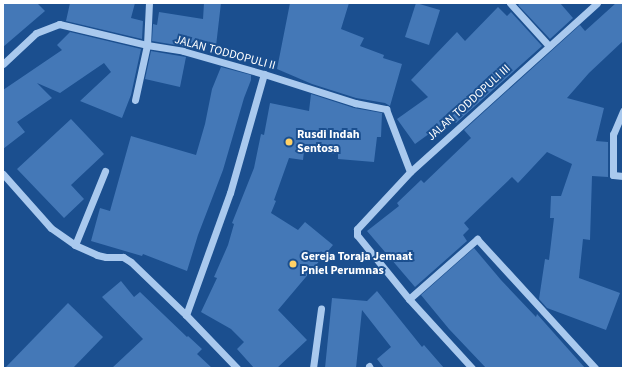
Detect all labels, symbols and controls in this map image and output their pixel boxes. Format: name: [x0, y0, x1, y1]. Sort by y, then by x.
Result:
street label: JALAN TODDOPULI II: [173, 33, 277, 73]
street label: JALAN TODDOPULI III: [424, 62, 514, 144]
place label: Rusdi Indah Sentosa: [297, 128, 360, 156]
marker: Rusdi Indah Sentosa: [284, 137, 294, 147]
place label: Gereja Toraja Jemaat Pniel Perumnas: [301, 250, 413, 278]
marker: Gereja Toraja Jemaat Pniel Perumnas: [288, 259, 298, 269]

